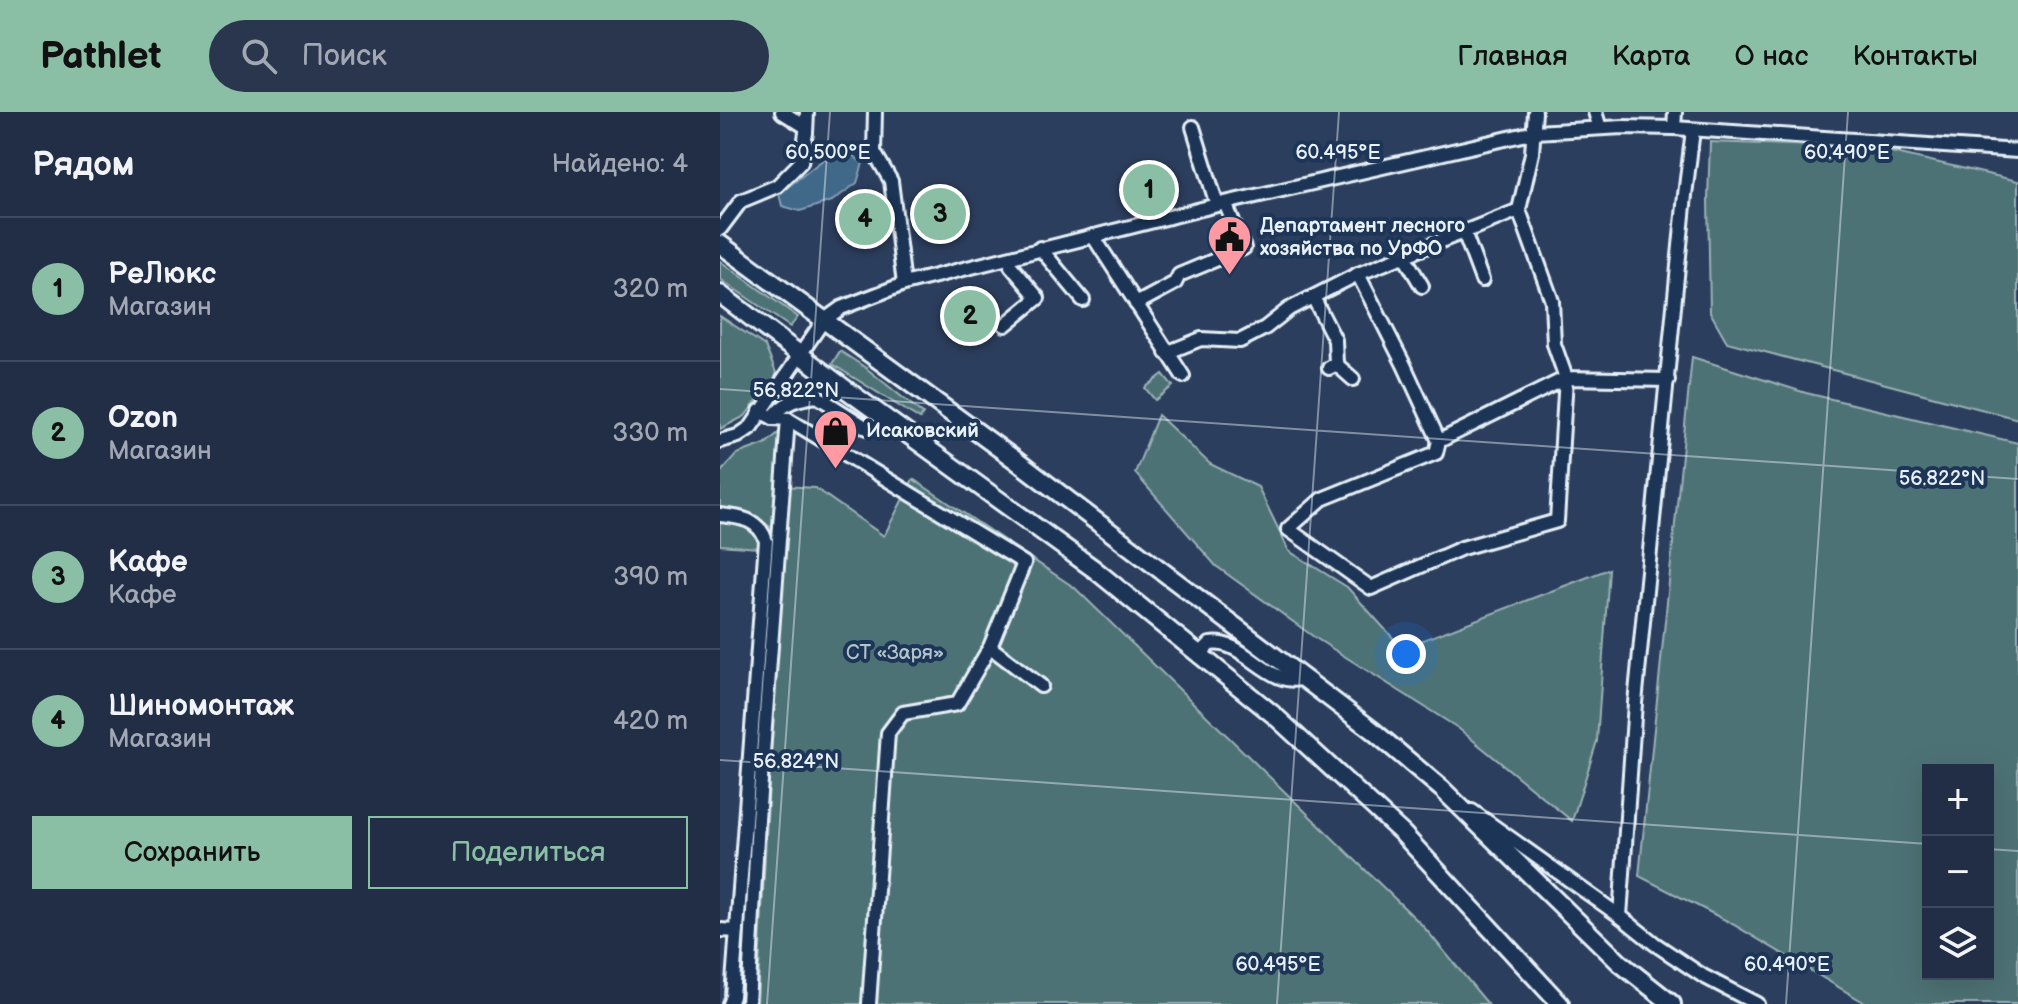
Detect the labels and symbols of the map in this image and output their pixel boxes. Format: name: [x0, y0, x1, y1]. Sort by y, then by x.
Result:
text: 60.500°E: [785, 141, 871, 165]
text: 60.495°E: [1295, 141, 1381, 165]
text: 60.490°E: [1804, 141, 1890, 165]
pin: 1: [1123, 160, 1175, 220]
pin: 3: [914, 184, 966, 244]
pin: 4: [839, 189, 891, 249]
public building icon: Департамент лесного хозяйства по УрФО: [1205, 214, 1253, 277]
place label: Департамент лесного хозяйства по УрФО: [1260, 214, 1465, 261]
pin: 2: [944, 286, 996, 346]
text: 56.822°N: [753, 379, 839, 403]
shop icon: Исаковский: [811, 407, 859, 470]
place label: Исаковский: [866, 419, 979, 443]
text: 56.822°N: [1899, 467, 1985, 491]
your location: [1386, 634, 1426, 674]
park label: СТ «Заря»: [846, 641, 944, 665]
text: 56.824°N: [753, 750, 839, 774]
text: 60.495°E: [1235, 953, 1321, 977]
text: 60.490°E: [1744, 953, 1830, 977]

